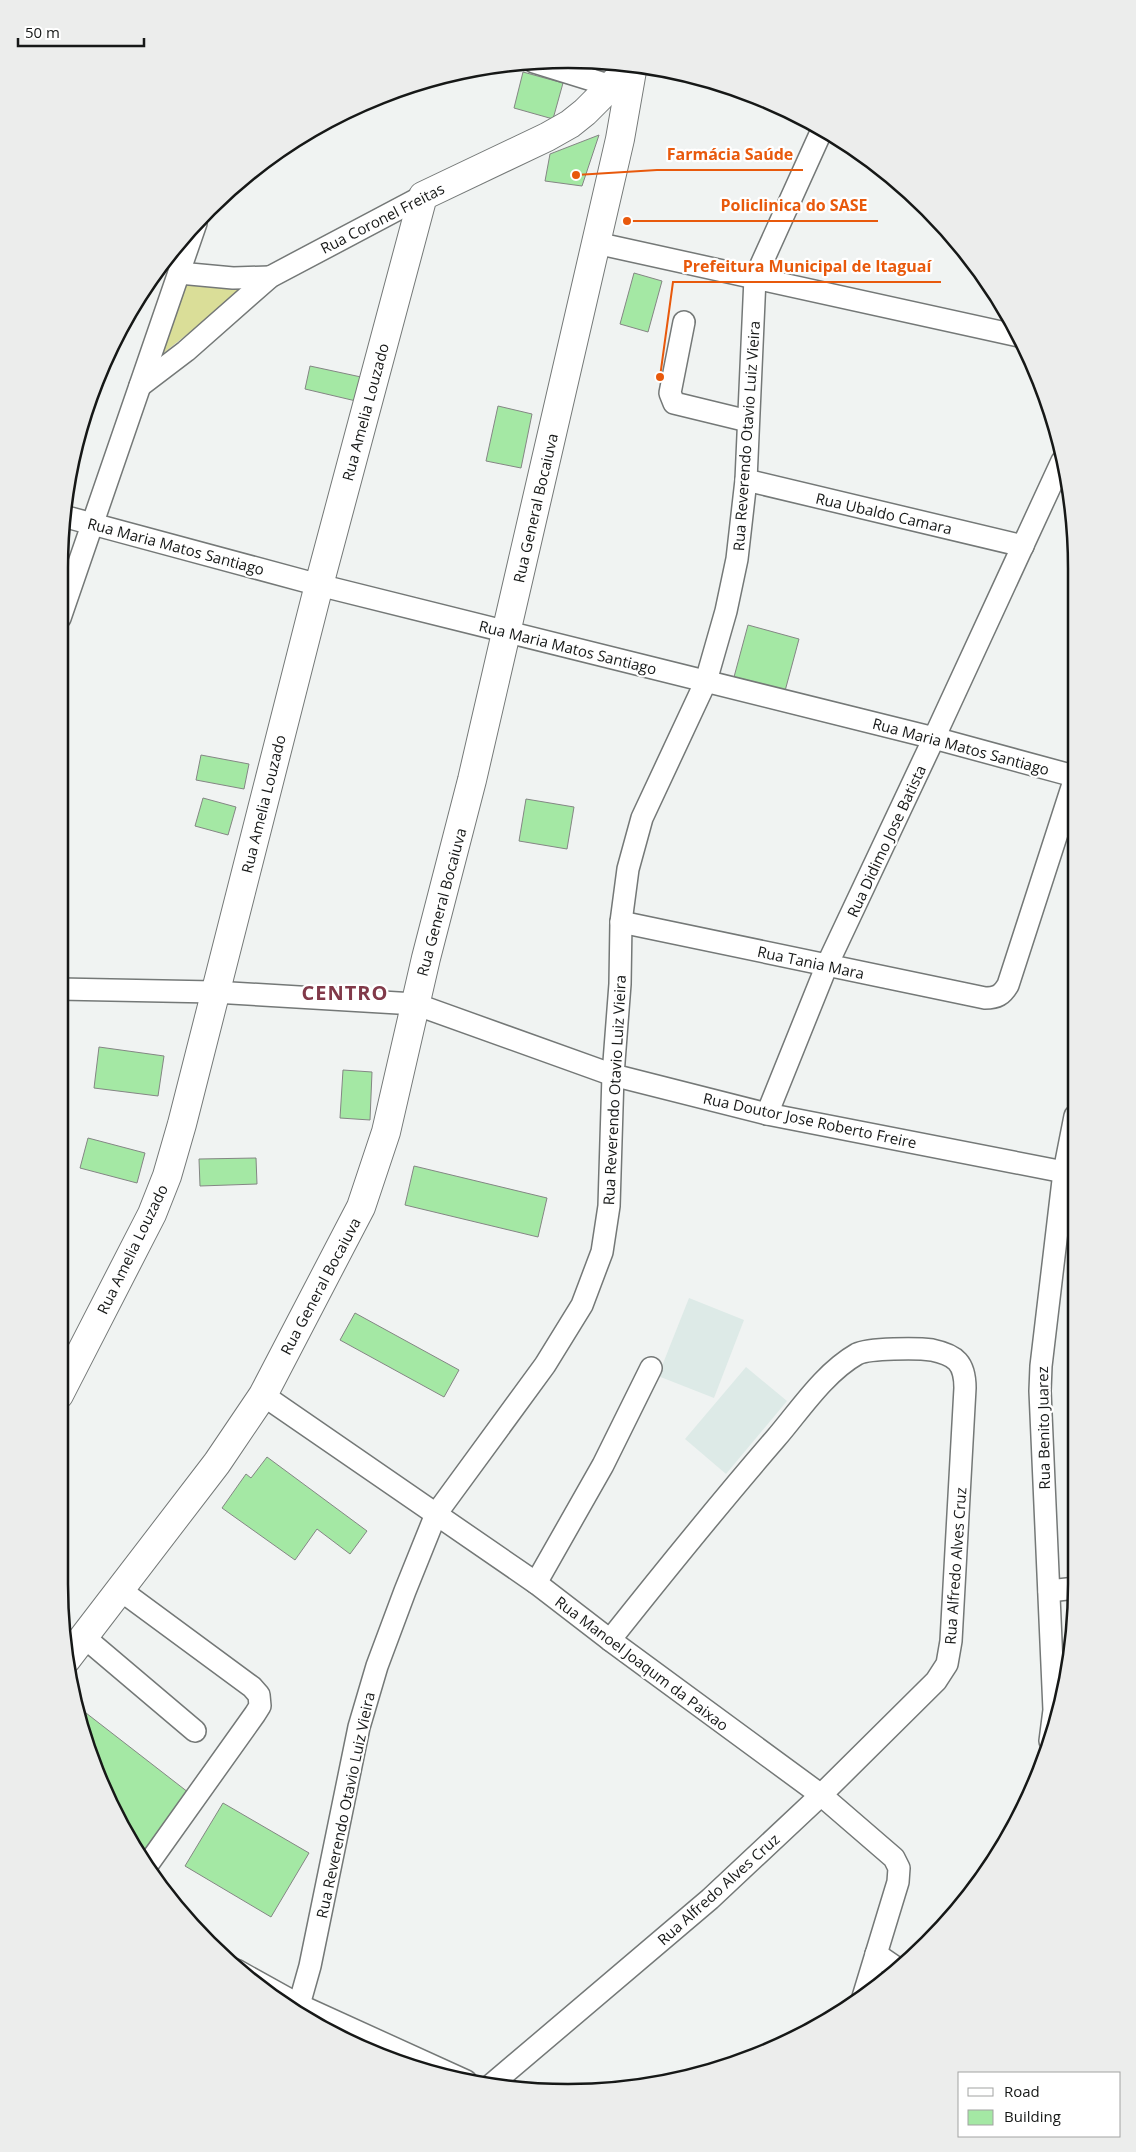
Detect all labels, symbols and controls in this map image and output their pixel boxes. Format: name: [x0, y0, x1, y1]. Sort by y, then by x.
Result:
scale bar: [18, 15, 144, 47]
text: 50 m: [25, 22, 60, 42]
callout: Farmácia Saúde: [657, 139, 803, 170]
text: Farmácia Saúde: [667, 143, 793, 165]
street label: Rua Coronel Freitas: [317, 178, 447, 258]
callout: Policlinica do SASE: [711, 190, 878, 221]
text: Policlinica do SASE: [721, 194, 868, 216]
callout: Prefeitura Municipal de Itaguaí: [673, 251, 941, 282]
text: Prefeitura Municipal de Itaguaí: [683, 255, 932, 277]
street label: Rua Reverendo Otavio Luiz Vieira: [728, 320, 764, 552]
street label: Rua Amelia Louzado: [337, 341, 393, 483]
street label: Rua General Bocaiuva: [508, 431, 562, 585]
street label: Rua Ubaldo Camara: [814, 488, 954, 538]
street label: Rua Maria Matos Santiago: [85, 513, 267, 579]
street label: Rua Maria Matos Santiago: [477, 615, 659, 679]
street label: Rua Maria Matos Santiago: [870, 713, 1052, 779]
street label: Rua Amelia Louzado: [236, 733, 290, 875]
street label: Rua Didimo Jose Batista: [842, 762, 930, 920]
street label: Rua General Bocaiuva: [412, 826, 470, 978]
street label: Rua Tania Mara: [756, 941, 866, 983]
street label: Rua Reverendo Otavio Luiz Vieira: [598, 974, 630, 1206]
district label: CENTRO: [302, 979, 388, 1006]
street label: Rua Doutor Jose Roberto Freire: [701, 1088, 919, 1152]
street label: Rua Amelia Louzado: [92, 1181, 172, 1317]
street label: Rua General Bocaiuva: [275, 1214, 365, 1358]
street label: Rua Benito Juarez: [1032, 1366, 1054, 1490]
street label: Rua Alfredo Alves Cruz: [940, 1487, 970, 1645]
street label: Rua Manoel Joaqum da Paixao: [551, 1591, 733, 1735]
street label: Rua Reverendo Otavio Luiz Vieira: [311, 1690, 379, 1920]
street label: Rua Alfredo Alves Cruz: [653, 1829, 783, 1949]
legend: [958, 2072, 1121, 2137]
text: Road: [1004, 2081, 1040, 2101]
text: Building: [1004, 2106, 1061, 2126]

